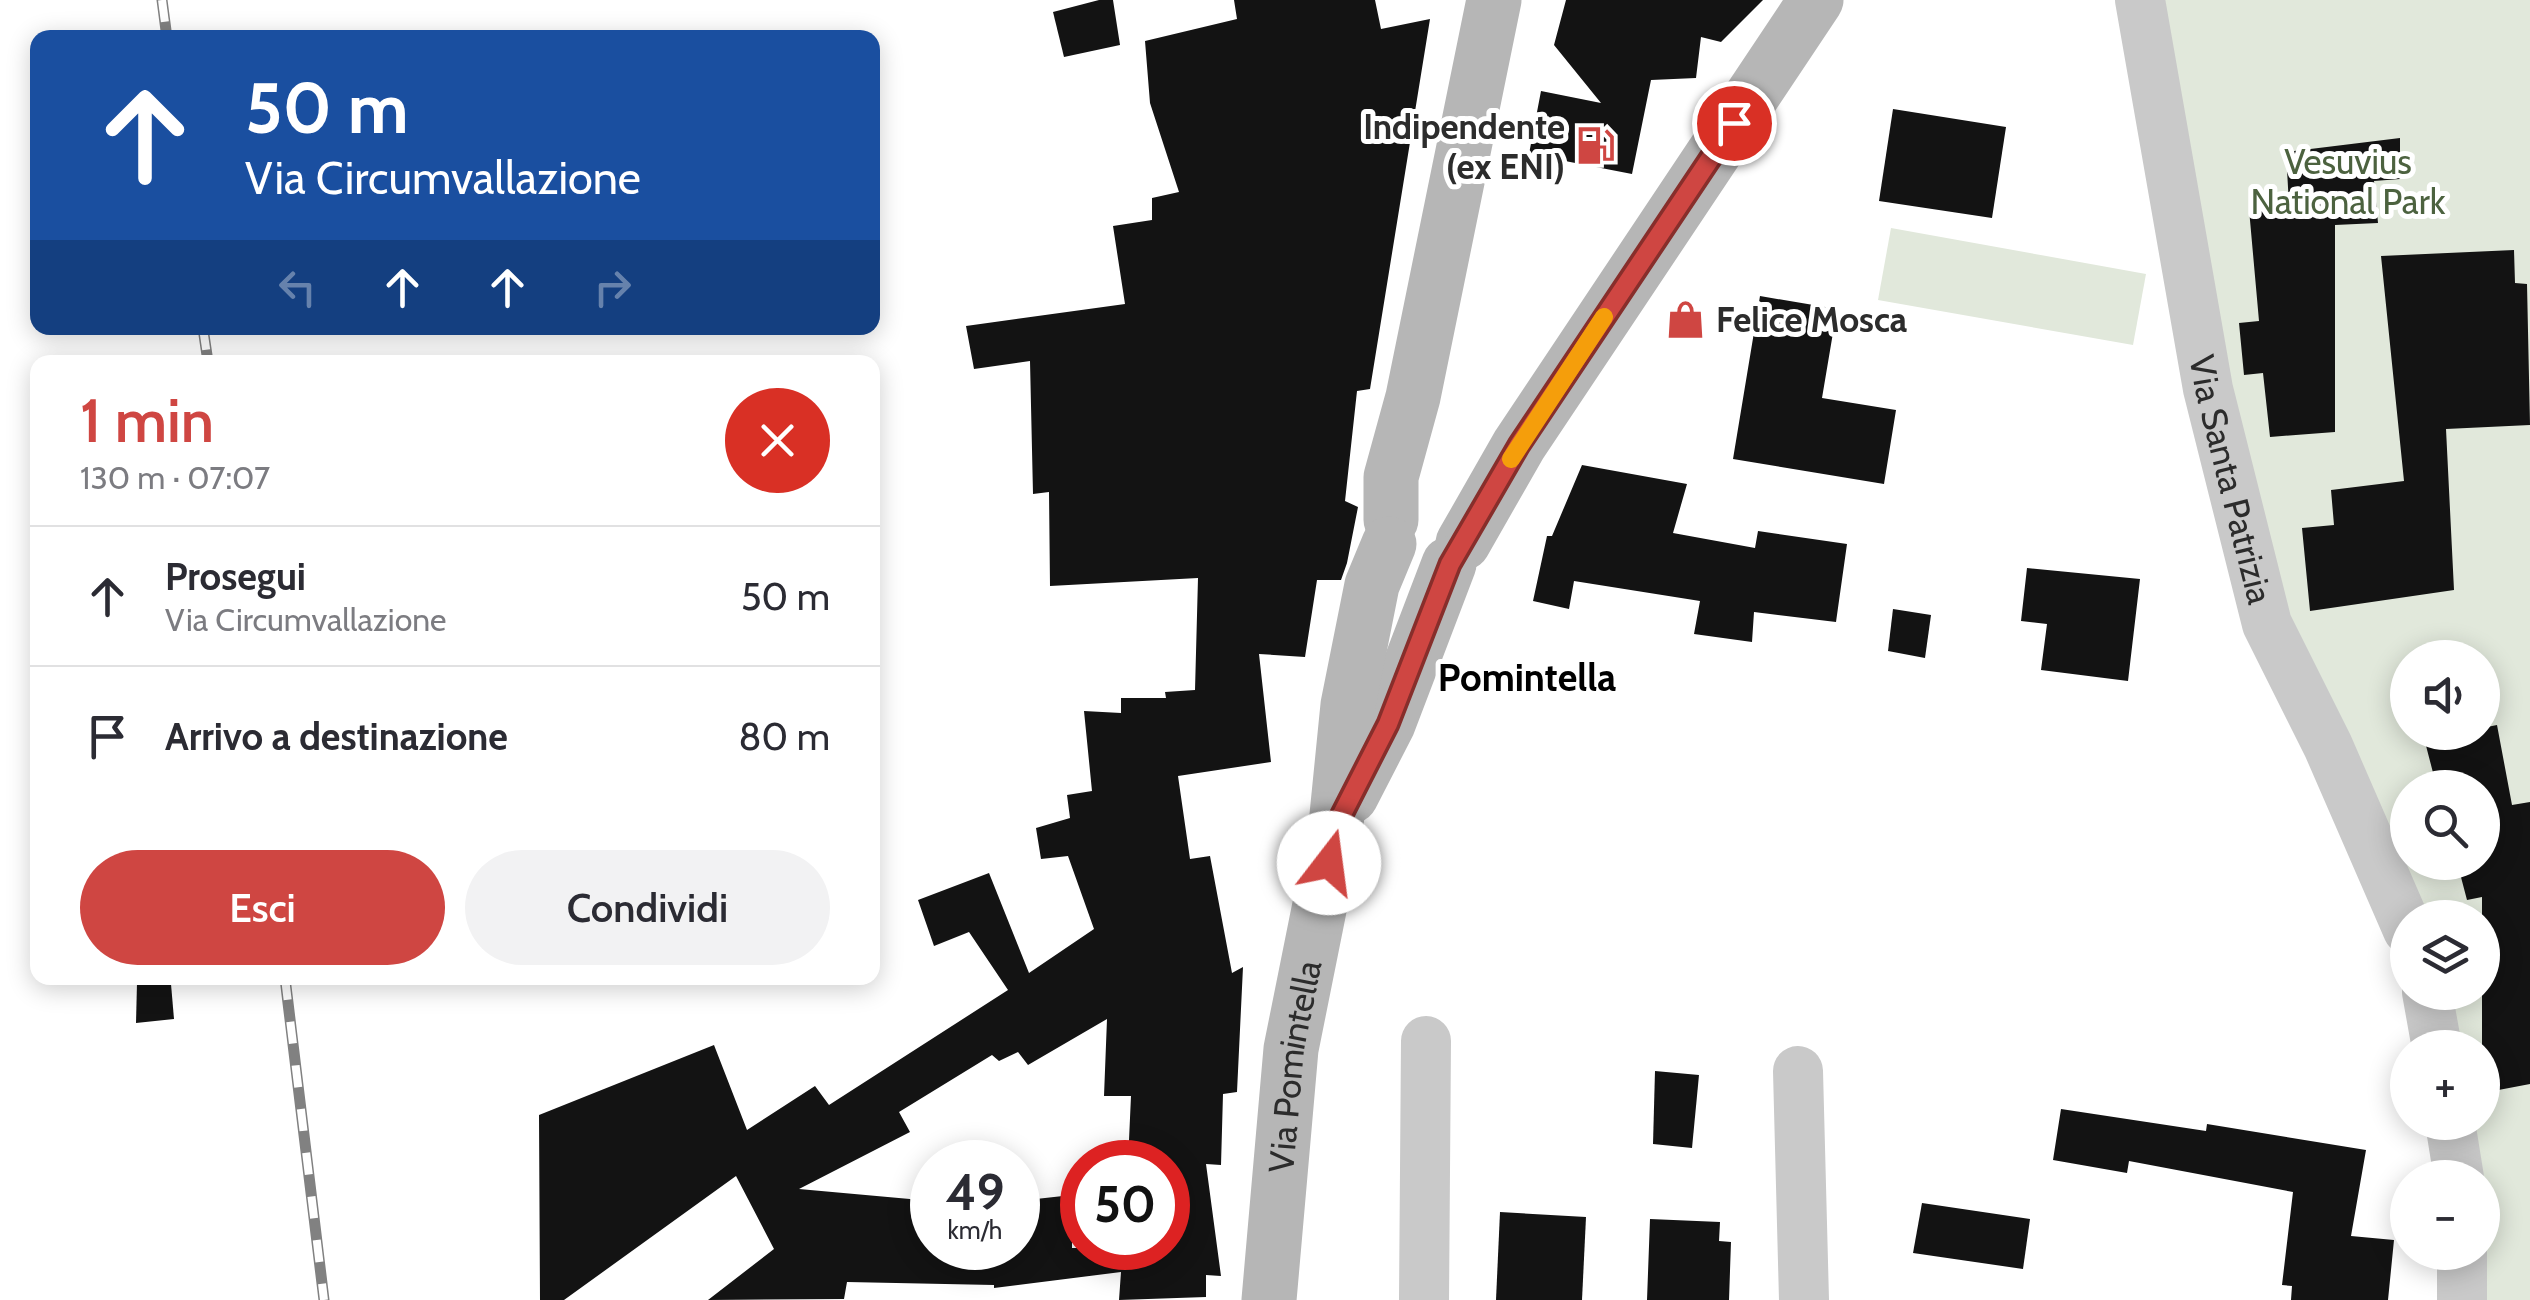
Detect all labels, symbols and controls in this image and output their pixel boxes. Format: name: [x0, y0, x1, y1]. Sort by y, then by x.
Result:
text: 50 m: [245, 65, 409, 151]
icon: ahead: [80, 70, 210, 200]
pin: [1692, 81, 1777, 166]
icon: arrive: [1707, 96, 1762, 151]
place label: Indipendente (ex ENI): [1363, 105, 1565, 188]
fuel station icon: Indipendente (ex ENI): [1574, 125, 1616, 167]
park label: Vesuvius National Park: [2251, 140, 2446, 223]
text: Via Circumvallazione: [245, 151, 641, 205]
icon: left: [270, 260, 325, 315]
icon: ahead: [375, 260, 430, 315]
icon: ahead: [480, 260, 535, 315]
icon: right: [585, 260, 640, 315]
shop icon: Felice Mosca: [1665, 298, 1707, 340]
place label: Felice Mosca: [1716, 298, 1908, 341]
street label: Via Santa Patrizia: [2181, 351, 2283, 608]
text: 1 min: [80, 384, 214, 457]
button: close: [725, 388, 830, 493]
text: 130 m · 07:07: [80, 458, 270, 497]
text: Prosegui: [165, 553, 306, 600]
icon: ahead: [80, 569, 135, 624]
text: 50 m: [741, 573, 830, 620]
text: Via Circumvallazione: [165, 600, 447, 639]
map controls: [2390, 640, 2500, 1270]
button: sound: [2390, 640, 2500, 750]
district label: Pomintella: [1438, 654, 1616, 701]
icon: arrive: [80, 709, 135, 764]
text: Arrivo a destinazione: [165, 713, 508, 760]
text: 80 m: [739, 713, 830, 760]
button: search: [2390, 770, 2500, 880]
position arrow: [1277, 811, 1381, 915]
button: Esci: [80, 850, 445, 965]
button: Condividi: [465, 850, 830, 965]
button: layers: [2390, 900, 2500, 1010]
street label: Via Pomintella: [1259, 956, 1330, 1174]
button: +: [2390, 1030, 2500, 1140]
speed limit sign: 50: [1060, 1140, 1190, 1270]
button: −: [2390, 1160, 2500, 1270]
text: 49: [945, 1162, 1005, 1223]
text: km/h: [948, 1215, 1002, 1245]

